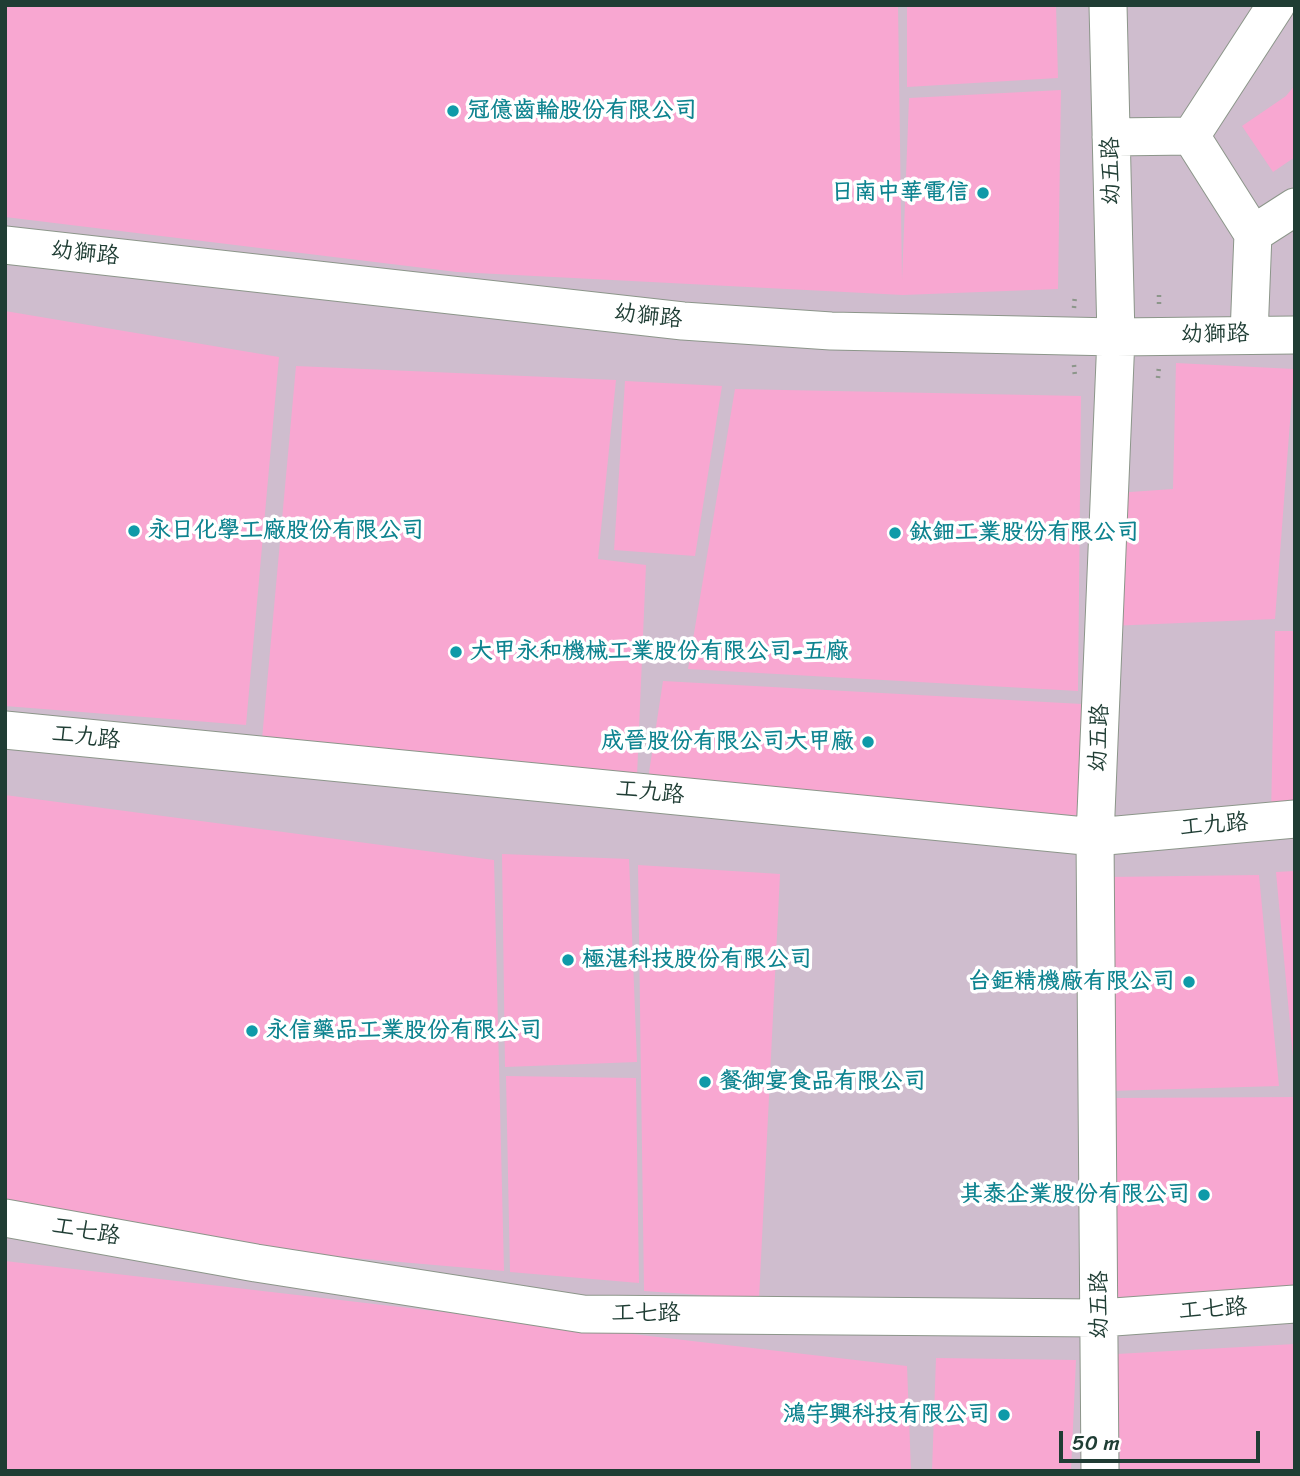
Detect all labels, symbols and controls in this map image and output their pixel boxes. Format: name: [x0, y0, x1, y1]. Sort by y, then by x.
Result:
place label: 冠億齒輪股份有限公司: [467, 97, 697, 125]
marker: 冠億齒輪股份有限公司: [445, 103, 461, 119]
street label: 幼五路: [1098, 136, 1126, 206]
place label: 日南中華電信: [831, 179, 969, 207]
marker: 日南中華電信: [975, 185, 991, 201]
street label: 幼獅路: [49, 237, 121, 271]
street label: 幼獅路: [612, 300, 684, 334]
street label: 幼獅路: [1180, 321, 1250, 349]
place label: 永日化學工廠股份有限公司: [148, 517, 424, 545]
place label: 鈦鈿工業股份有限公司: [909, 519, 1139, 547]
marker: 永日化學工廠股份有限公司: [126, 523, 142, 539]
marker: 鈦鈿工業股份有限公司: [887, 525, 903, 541]
place label: 大甲永和機械工業股份有限公司-五廠: [470, 638, 849, 666]
marker: 大甲永和機械工業股份有限公司-五廠: [448, 644, 464, 660]
street label: 幼五路: [1085, 703, 1115, 773]
street label: 工九路: [50, 721, 122, 755]
place label: 成晉股份有限公司大甲廠: [601, 728, 854, 756]
marker: 成晉股份有限公司大甲廠: [860, 734, 876, 750]
street label: 工九路: [614, 776, 686, 810]
street label: 工九路: [1178, 809, 1250, 843]
place label: 極湛科技股份有限公司: [582, 946, 812, 974]
marker: 極湛科技股份有限公司: [560, 952, 576, 968]
place label: 台鉅精機廠有限公司: [968, 968, 1175, 996]
marker: 台鉅精機廠有限公司: [1181, 974, 1197, 990]
place label: 永信藥品工業股份有限公司: [266, 1017, 542, 1045]
marker: 永信藥品工業股份有限公司: [244, 1023, 260, 1039]
place label: 餐御宴食品有限公司: [719, 1068, 926, 1096]
marker: 餐御宴食品有限公司: [697, 1074, 713, 1090]
place label: 其泰企業股份有限公司: [960, 1181, 1190, 1209]
marker: 其泰企業股份有限公司: [1196, 1187, 1212, 1203]
street label: 工七路: [50, 1212, 122, 1252]
street label: 幼五路: [1086, 1271, 1114, 1339]
street label: 工七路: [1178, 1294, 1248, 1326]
street label: 工七路: [612, 1300, 680, 1328]
place label: 鴻宇興科技有限公司: [783, 1401, 990, 1429]
marker: 鴻宇興科技有限公司: [996, 1407, 1012, 1423]
scale bar: [1062, 1416, 1263, 1460]
text: 50 m: [1072, 1424, 1120, 1462]

